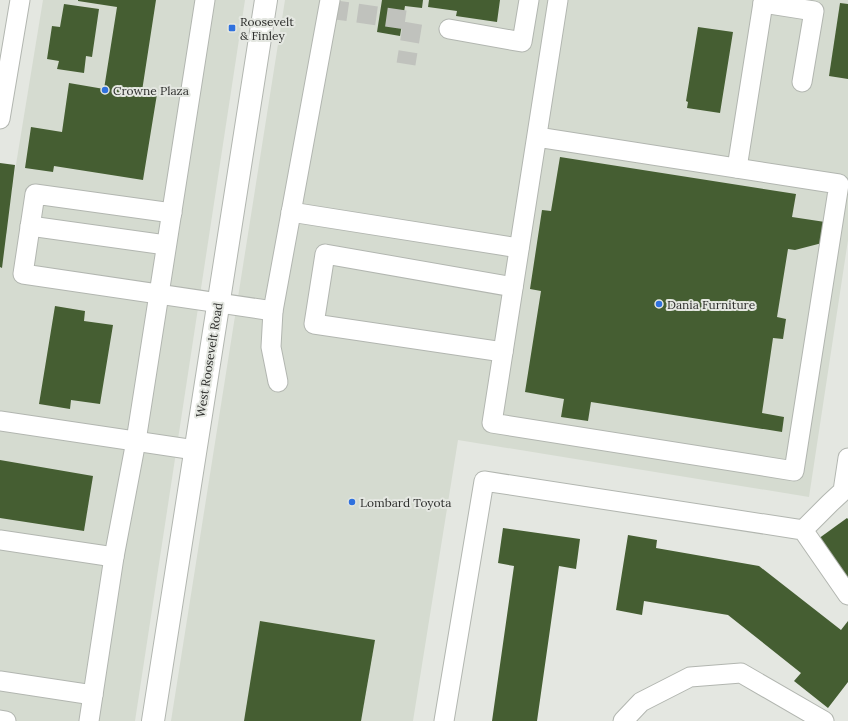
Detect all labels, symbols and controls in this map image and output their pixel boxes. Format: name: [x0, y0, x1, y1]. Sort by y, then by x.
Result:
place label: Roosevelt & Finley: [240, 14, 294, 43]
marker: Roosevelt & Finley: [227, 23, 237, 33]
place label: Crowne Plaza: [113, 83, 189, 98]
marker: Crowne Plaza: [100, 85, 110, 95]
place label: Dania Furniture: [667, 297, 756, 312]
marker: Dania Furniture: [654, 299, 664, 309]
street label: West Roosevelt Road: [193, 301, 225, 419]
place label: Lombard Toyota: [360, 495, 451, 510]
marker: Lombard Toyota: [347, 497, 357, 507]

